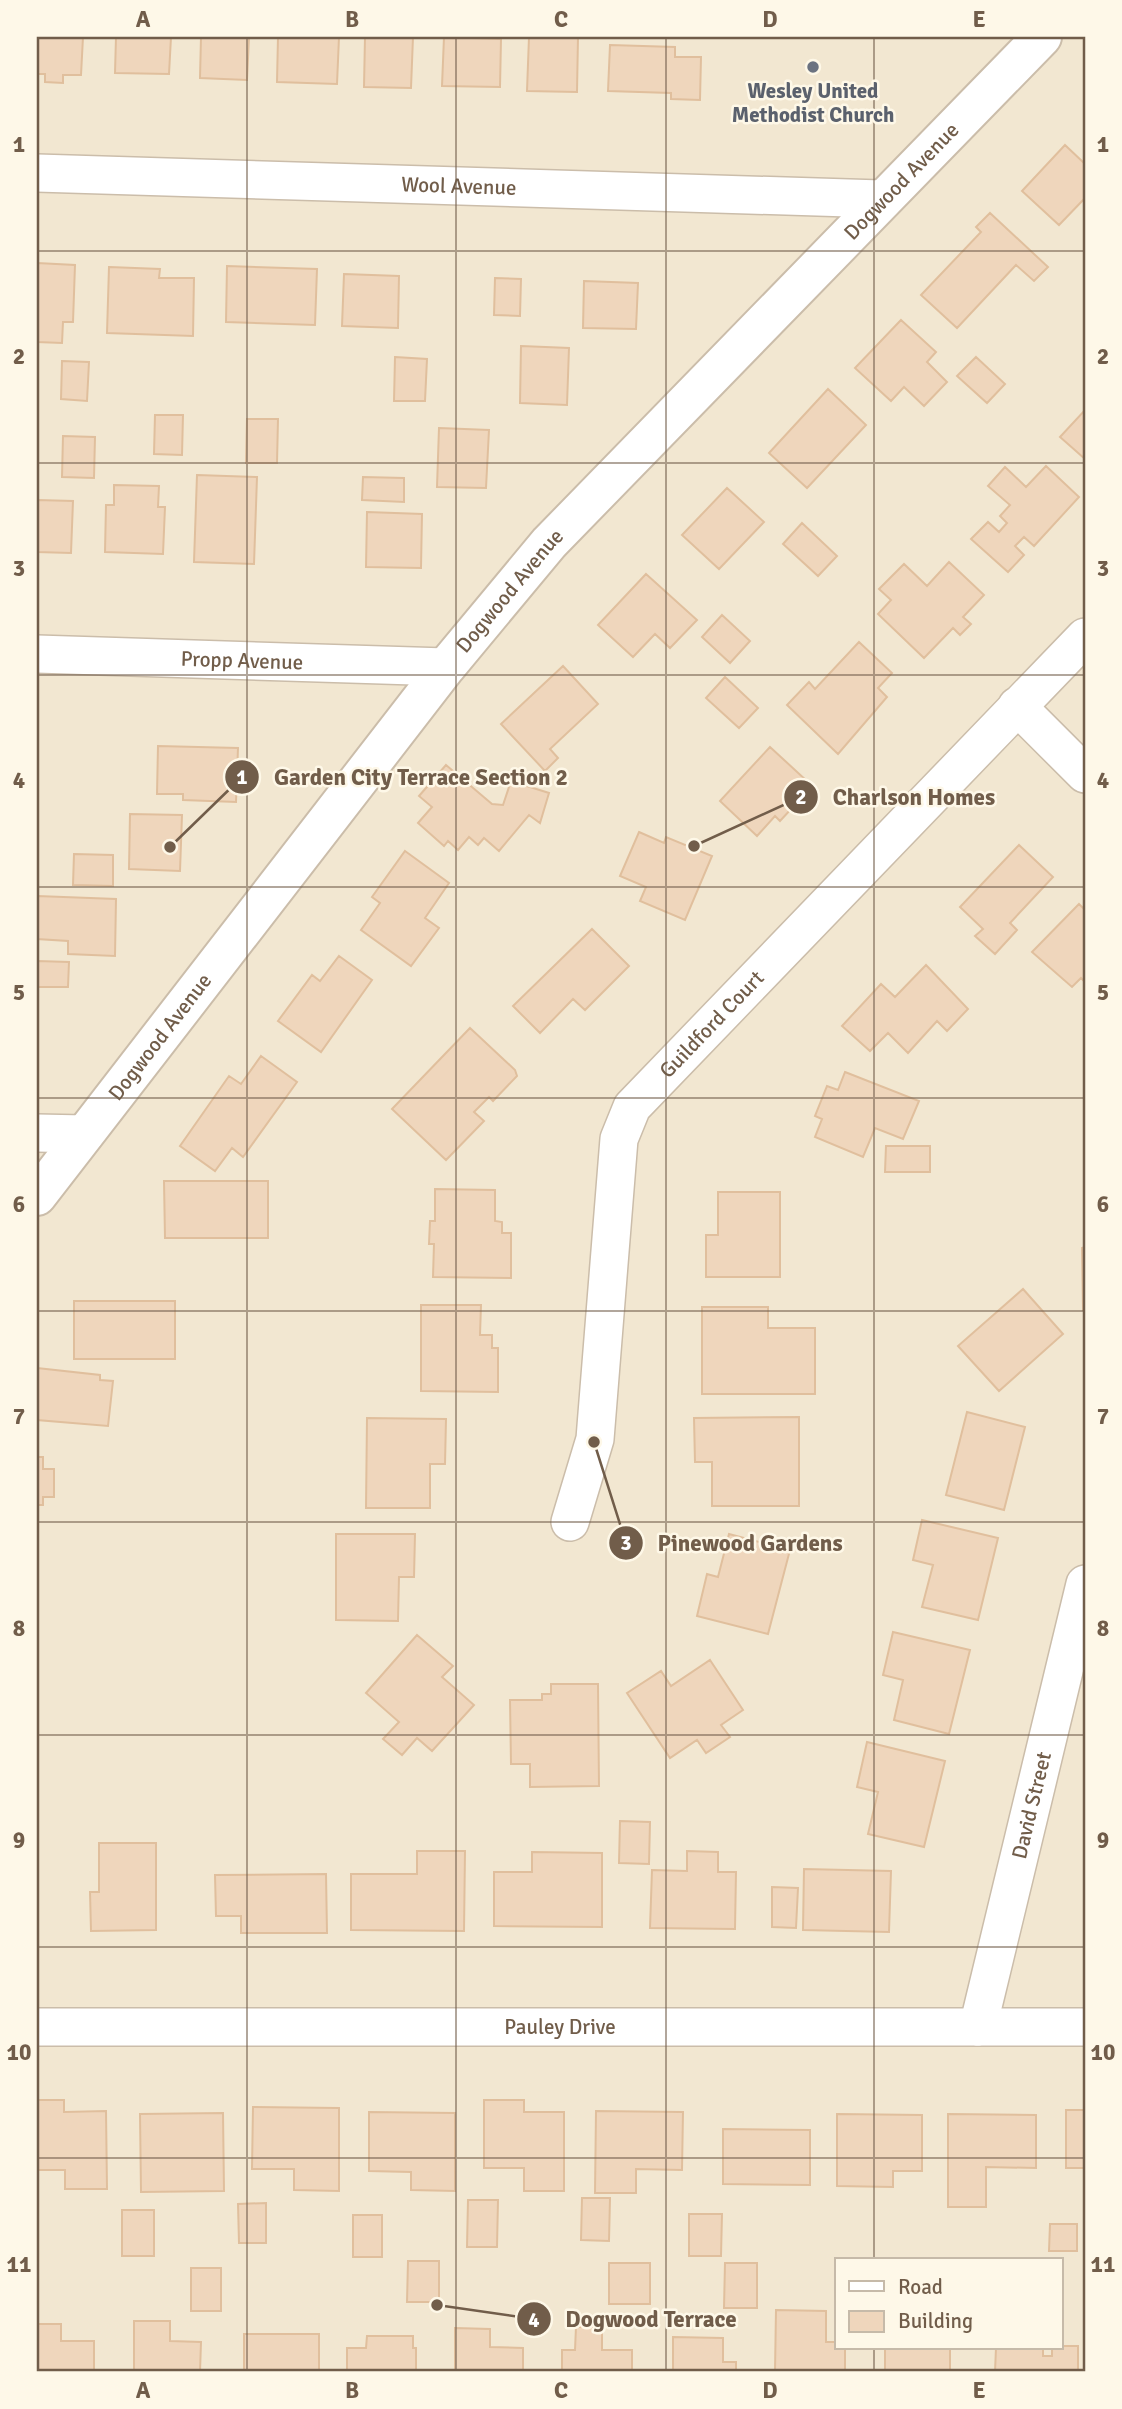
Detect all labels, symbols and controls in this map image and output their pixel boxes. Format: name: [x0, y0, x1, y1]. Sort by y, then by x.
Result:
text: A: [136, 5, 151, 34]
text: B: [345, 5, 359, 34]
text: C: [554, 5, 568, 34]
text: D: [762, 5, 778, 34]
text: E: [972, 5, 986, 34]
marker: Wesley United Methodist Church: [805, 59, 821, 75]
place label: Wesley United Methodist Church: [732, 78, 894, 128]
street label: Dogwood Avenue: [839, 117, 964, 245]
text: 1: [13, 130, 25, 159]
text: 1: [1097, 130, 1109, 159]
street label: Wool Avenue: [401, 171, 517, 201]
text: 2: [13, 342, 25, 371]
text: 2: [1097, 342, 1109, 371]
street label: Dogwood Avenue: [450, 523, 569, 658]
text: 3: [13, 554, 25, 583]
text: 3: [1097, 554, 1109, 583]
street label: Propp Avenue: [180, 646, 304, 675]
callout: Garden City Terrace Section 2: [225, 755, 582, 799]
text: Garden City Terrace Section 2: [274, 763, 568, 792]
text: 1: [236, 764, 248, 790]
text: 4: [13, 766, 25, 795]
text: 4: [1097, 766, 1109, 795]
callout: Charlson Homes: [784, 775, 1009, 819]
text: Charlson Homes: [833, 783, 995, 812]
text: 2: [795, 784, 807, 810]
street label: Guildford Court: [654, 965, 769, 1084]
street label: Dogwood Avenue: [103, 968, 217, 1106]
text: 5: [13, 978, 25, 1007]
text: 5: [1097, 978, 1109, 1007]
text: 6: [13, 1190, 25, 1219]
text: 6: [1097, 1190, 1109, 1219]
text: 7: [13, 1402, 25, 1431]
text: 7: [1097, 1402, 1109, 1431]
callout: Pinewood Gardens: [609, 1521, 857, 1565]
text: Pinewood Gardens: [657, 1529, 843, 1558]
text: 3: [620, 1530, 632, 1556]
text: 8: [13, 1614, 25, 1643]
text: 8: [1097, 1614, 1109, 1643]
street label: David Street: [1006, 1749, 1057, 1862]
text: 9: [13, 1826, 25, 1855]
text: 9: [1097, 1826, 1109, 1855]
street label: Pauley Drive: [504, 2014, 616, 2040]
text: 10: [7, 2038, 31, 2067]
text: 10: [1091, 2038, 1115, 2067]
text: 11: [7, 2250, 31, 2279]
text: 11: [1091, 2250, 1115, 2279]
legend: [835, 2258, 1062, 2350]
text: Road: [898, 2274, 943, 2300]
callout: Dogwood Terrace: [516, 2297, 750, 2341]
text: Dogwood Terrace: [565, 2305, 737, 2334]
text: 4: [528, 2307, 540, 2333]
text: Building: [898, 2308, 973, 2334]
text: A: [136, 2376, 151, 2405]
text: B: [345, 2376, 359, 2405]
text: C: [554, 2376, 568, 2405]
text: D: [762, 2376, 778, 2405]
text: E: [972, 2376, 986, 2405]

